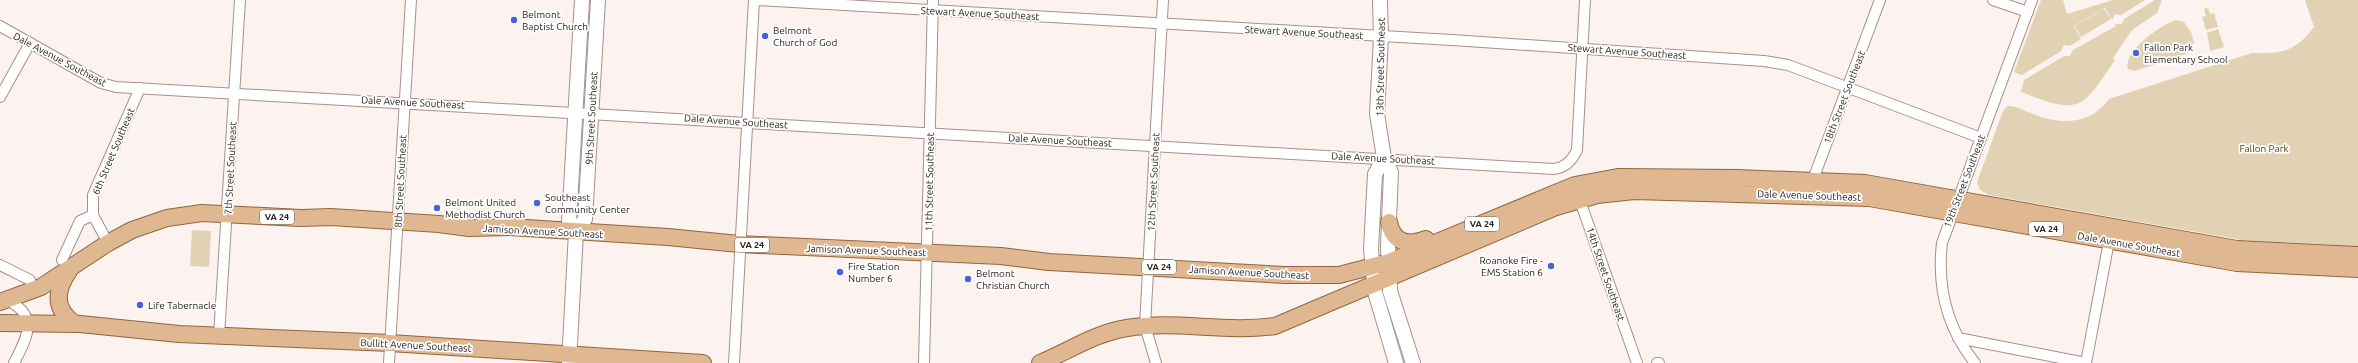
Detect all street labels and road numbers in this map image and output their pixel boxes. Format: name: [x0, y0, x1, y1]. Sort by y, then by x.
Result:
street label: Stewart Avenue Southeast: [920, 5, 1040, 22]
street label: 13th Street Southeast: [1374, 17, 1387, 116]
street label: Stewart Avenue Southeast: [1244, 24, 1364, 41]
street label: Dale Avenue Southeast: [11, 30, 108, 89]
street label: Stewart Avenue Southeast: [1567, 42, 1687, 61]
street label: 18th Street Southeast: [1822, 49, 1867, 145]
street label: 9th Street Southeast: [584, 71, 599, 165]
street label: Dale Avenue Southeast: [361, 94, 465, 111]
street label: 6th Street Southeast: [90, 106, 137, 196]
street label: Dale Avenue Southeast: [684, 112, 788, 131]
street label: 7th Street Southeast: [223, 121, 238, 215]
street label: 11th Street Southeast: [923, 132, 936, 231]
street label: Dale Avenue Southeast: [1008, 132, 1112, 149]
street label: 12th Street Southeast: [1145, 132, 1162, 232]
street label: 19th Street Southeast: [1942, 133, 1987, 229]
street label: 8th Street Southeast: [393, 134, 408, 228]
street label: Dale Avenue Southeast: [1331, 150, 1435, 167]
street label: Dale Avenue Southeast: [1757, 188, 1861, 203]
road number: VA 24: [260, 210, 294, 224]
road number: VA 24: [1465, 217, 1499, 231]
road number: VA 24: [2029, 222, 2063, 236]
street label: Jamison Avenue Southeast: [482, 223, 604, 240]
street label: 14th Street Southeast: [1584, 226, 1627, 323]
street label: Dale Avenue Southeast: [2077, 230, 2181, 259]
road number: VA 24: [735, 238, 769, 252]
street label: Jamison Avenue Southeast: [805, 243, 927, 258]
road number: VA 24: [1142, 260, 1176, 274]
street label: Jamison Avenue Southeast: [1188, 264, 1310, 281]
street label: Bullitt Avenue Southeast: [360, 337, 472, 354]

